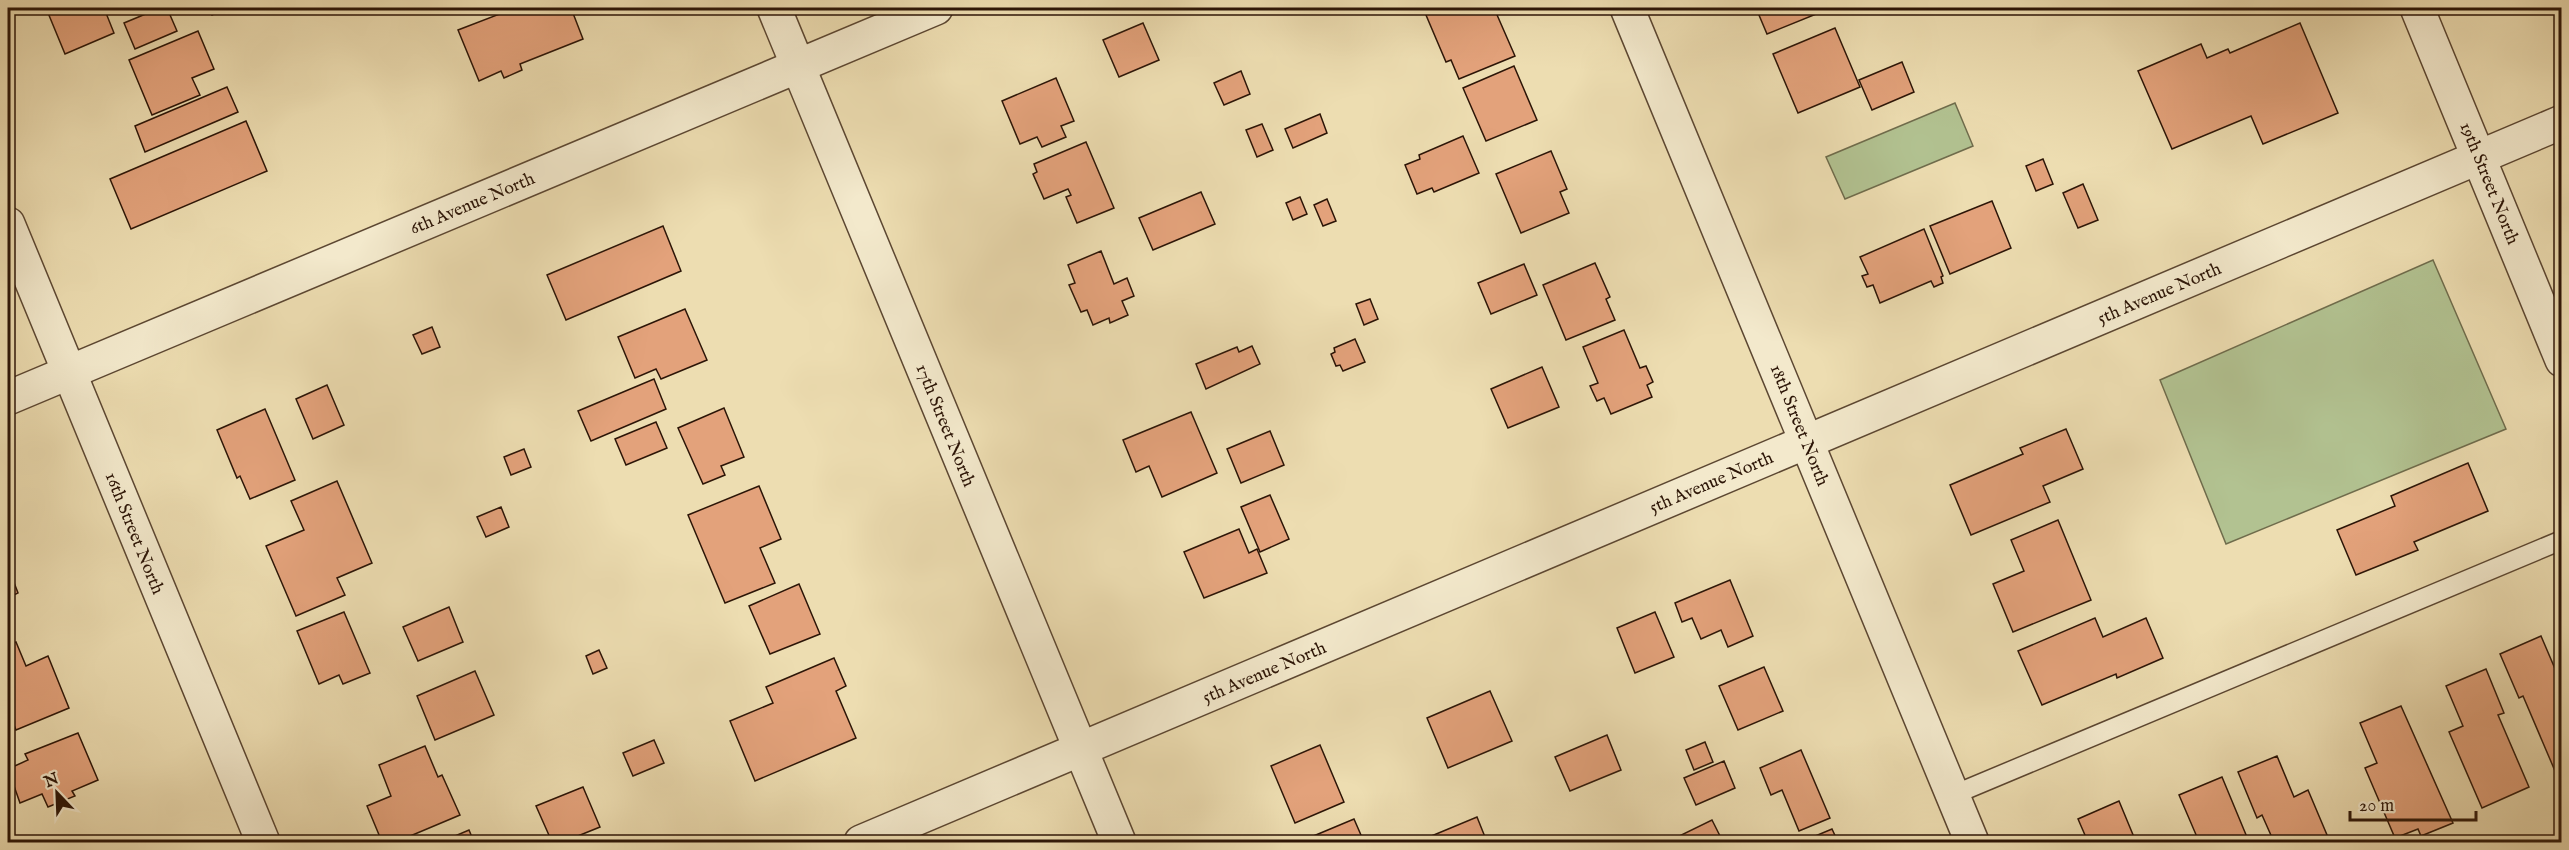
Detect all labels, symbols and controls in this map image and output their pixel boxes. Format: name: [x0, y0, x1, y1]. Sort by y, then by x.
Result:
street label: 19th Street North: [2454, 119, 2524, 249]
street label: 6th Avenue North: [407, 168, 539, 241]
street label: 5th Avenue North: [2094, 258, 2225, 331]
street label: 17th Street North: [909, 361, 980, 491]
street label: 18th Street North: [1764, 361, 1834, 490]
street label: 5th Avenue North: [1646, 447, 1777, 520]
street label: 16th Street North: [99, 469, 169, 598]
street label: 5th Avenue North: [1199, 637, 1330, 710]
north arrow: [27, 763, 87, 823]
text: N: [41, 769, 62, 793]
scale bar: [2350, 784, 2476, 822]
text: 20 m: [2359, 795, 2394, 818]

